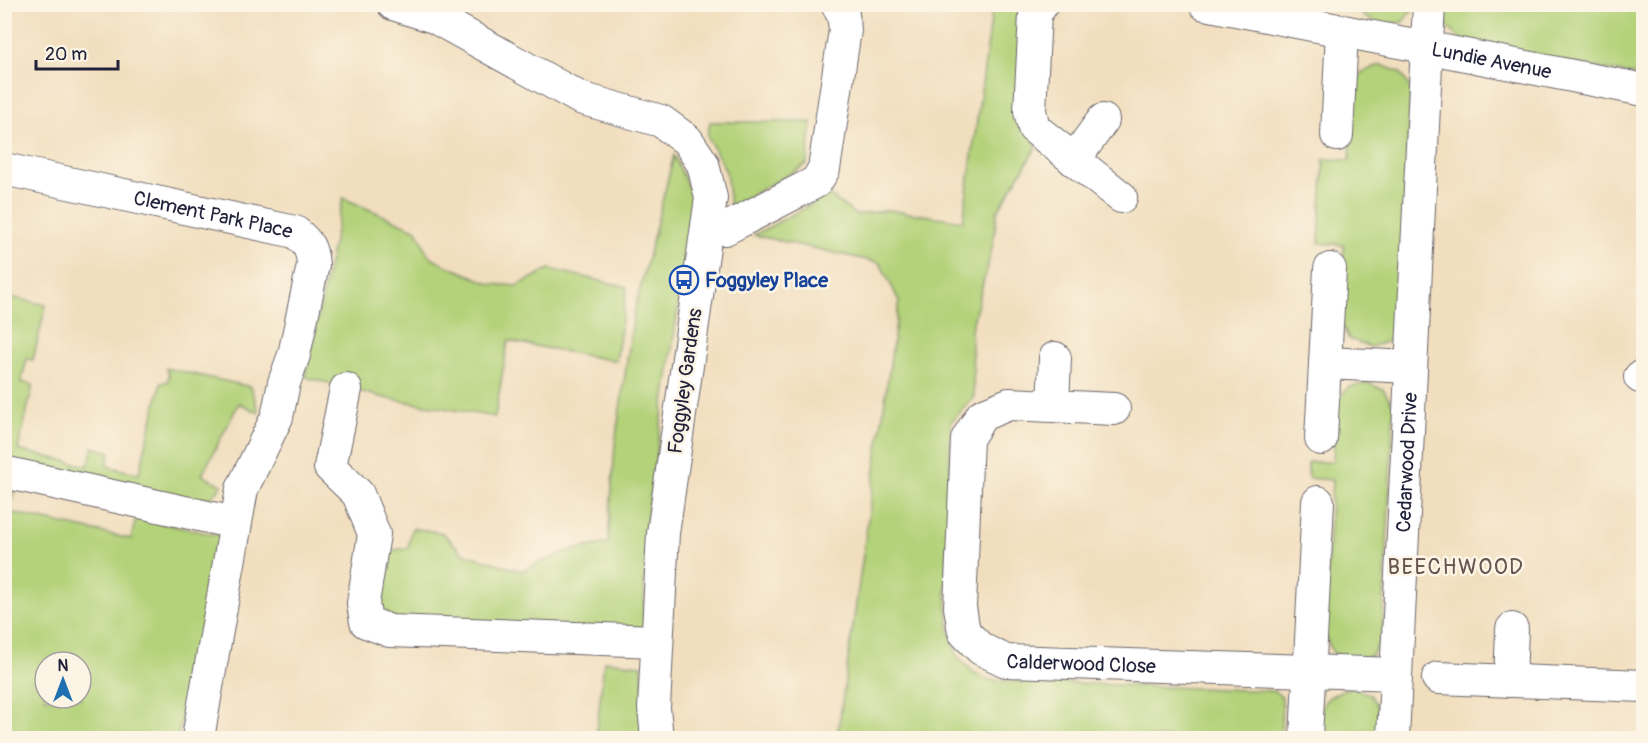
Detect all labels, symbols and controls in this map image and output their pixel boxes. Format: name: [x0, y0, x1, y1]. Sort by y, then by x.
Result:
scale bar: [36, 33, 118, 71]
street label: Lundie Avenue: [1429, 36, 1554, 84]
text: 20 m: [45, 43, 87, 66]
street label: Clement Park Place: [131, 185, 295, 244]
bus stop icon: Foggyley Place: [668, 264, 700, 296]
place label: Foggyley Place: [705, 268, 829, 293]
street label: Foggyley Gardens: [662, 307, 708, 455]
street label: Cedarwood Drive: [1391, 391, 1422, 533]
district label: BEECHWOOD: [1388, 553, 1524, 581]
street label: Calderwood Close: [1006, 649, 1156, 678]
north arrow: [33, 650, 93, 710]
text: N: [58, 656, 69, 676]

